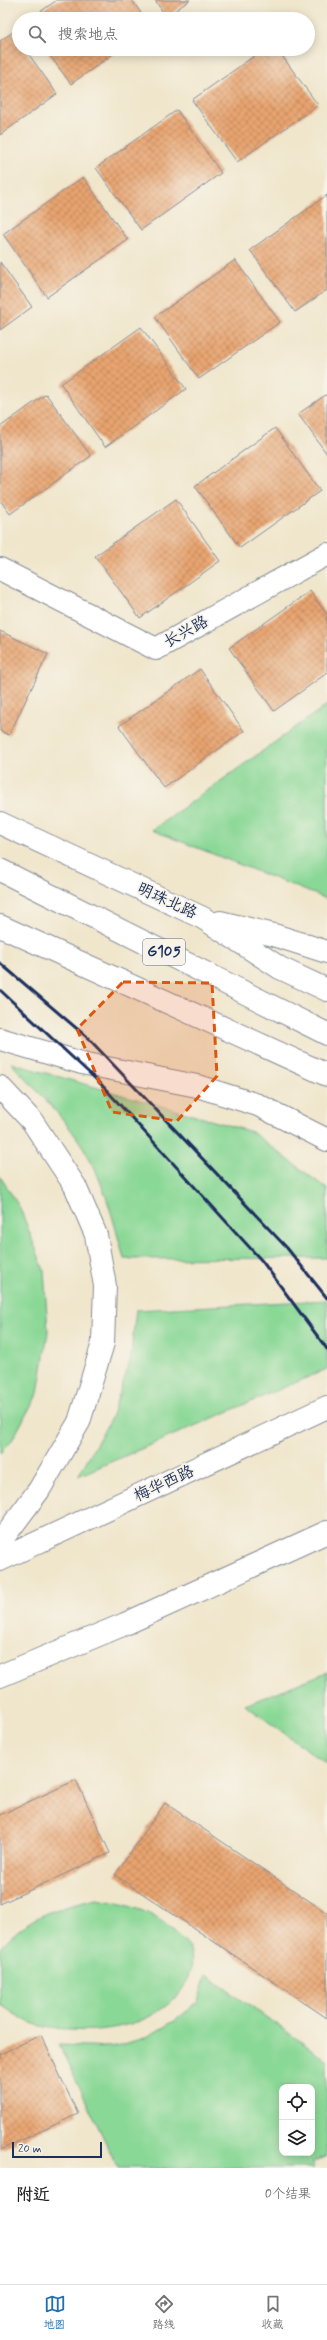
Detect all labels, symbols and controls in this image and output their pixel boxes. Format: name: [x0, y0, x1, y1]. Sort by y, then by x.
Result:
search box: [12, 12, 315, 56]
icon: search: [26, 23, 48, 45]
text: 搜索地点: [58, 25, 118, 45]
street label: 长兴路: [160, 611, 212, 653]
street label: 明珠北路: [134, 878, 200, 924]
road number: G105: [143, 939, 185, 965]
street label: 梅华西路: [131, 1461, 197, 1507]
map controls: [279, 2084, 315, 2156]
button: locate: [279, 2084, 315, 2120]
button: layers: [279, 2120, 315, 2156]
scale bar: [12, 2140, 102, 2159]
text: 20 m: [18, 2142, 41, 2156]
text: 附近: [16, 2184, 50, 2206]
text: 0个结果: [265, 2186, 311, 2203]
tab: 地图: [44, 2293, 66, 2332]
tab: 路线: [153, 2293, 175, 2332]
tab: 收藏: [262, 2293, 284, 2332]

